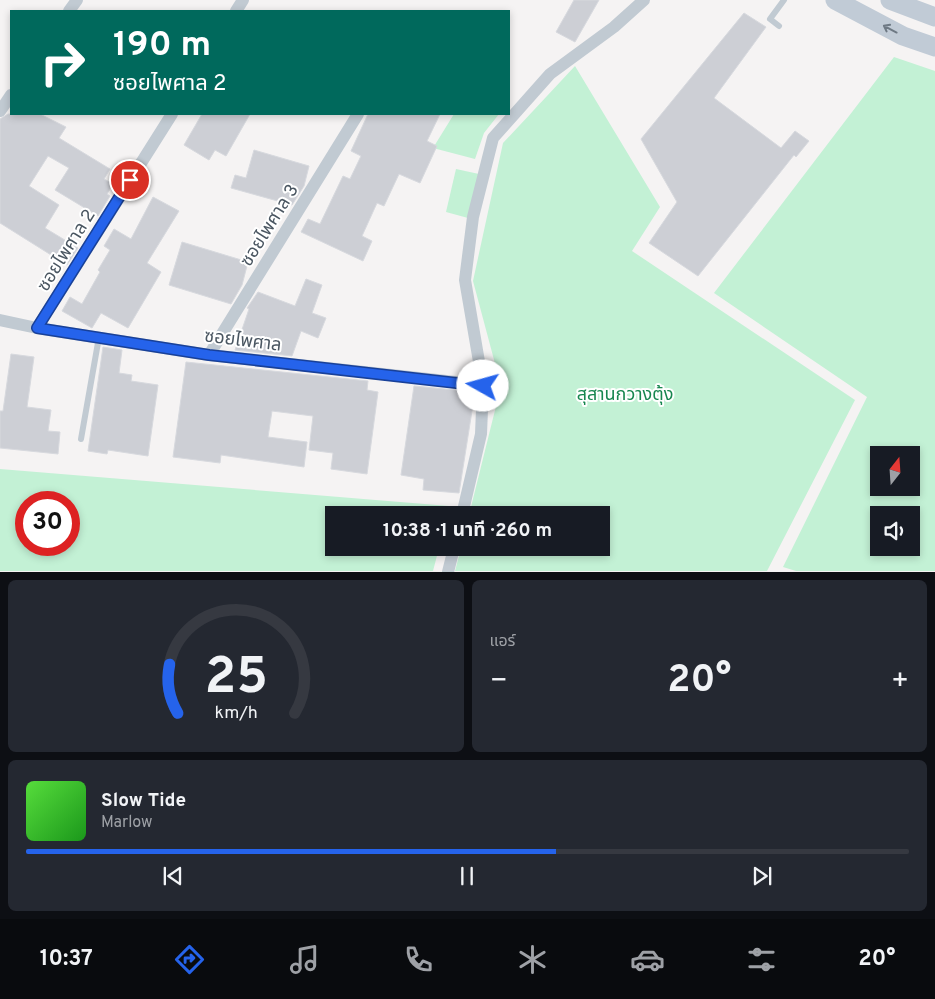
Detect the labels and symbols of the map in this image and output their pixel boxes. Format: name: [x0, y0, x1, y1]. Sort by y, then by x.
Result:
one-way arrow: [883, 24, 898, 33]
pin: [109, 159, 151, 201]
street label: ซอยไพศาล 3: [236, 180, 305, 271]
street label: ซอยไพศาล 2: [33, 205, 102, 296]
street label: ซอยไพศาล: [203, 325, 283, 358]
position arrow: [456, 359, 508, 411]
park label: สุสานกวางตุ้ง: [577, 384, 673, 407]
north arrow: [870, 446, 920, 496]
speed limit sign: 30: [15, 491, 80, 556]

